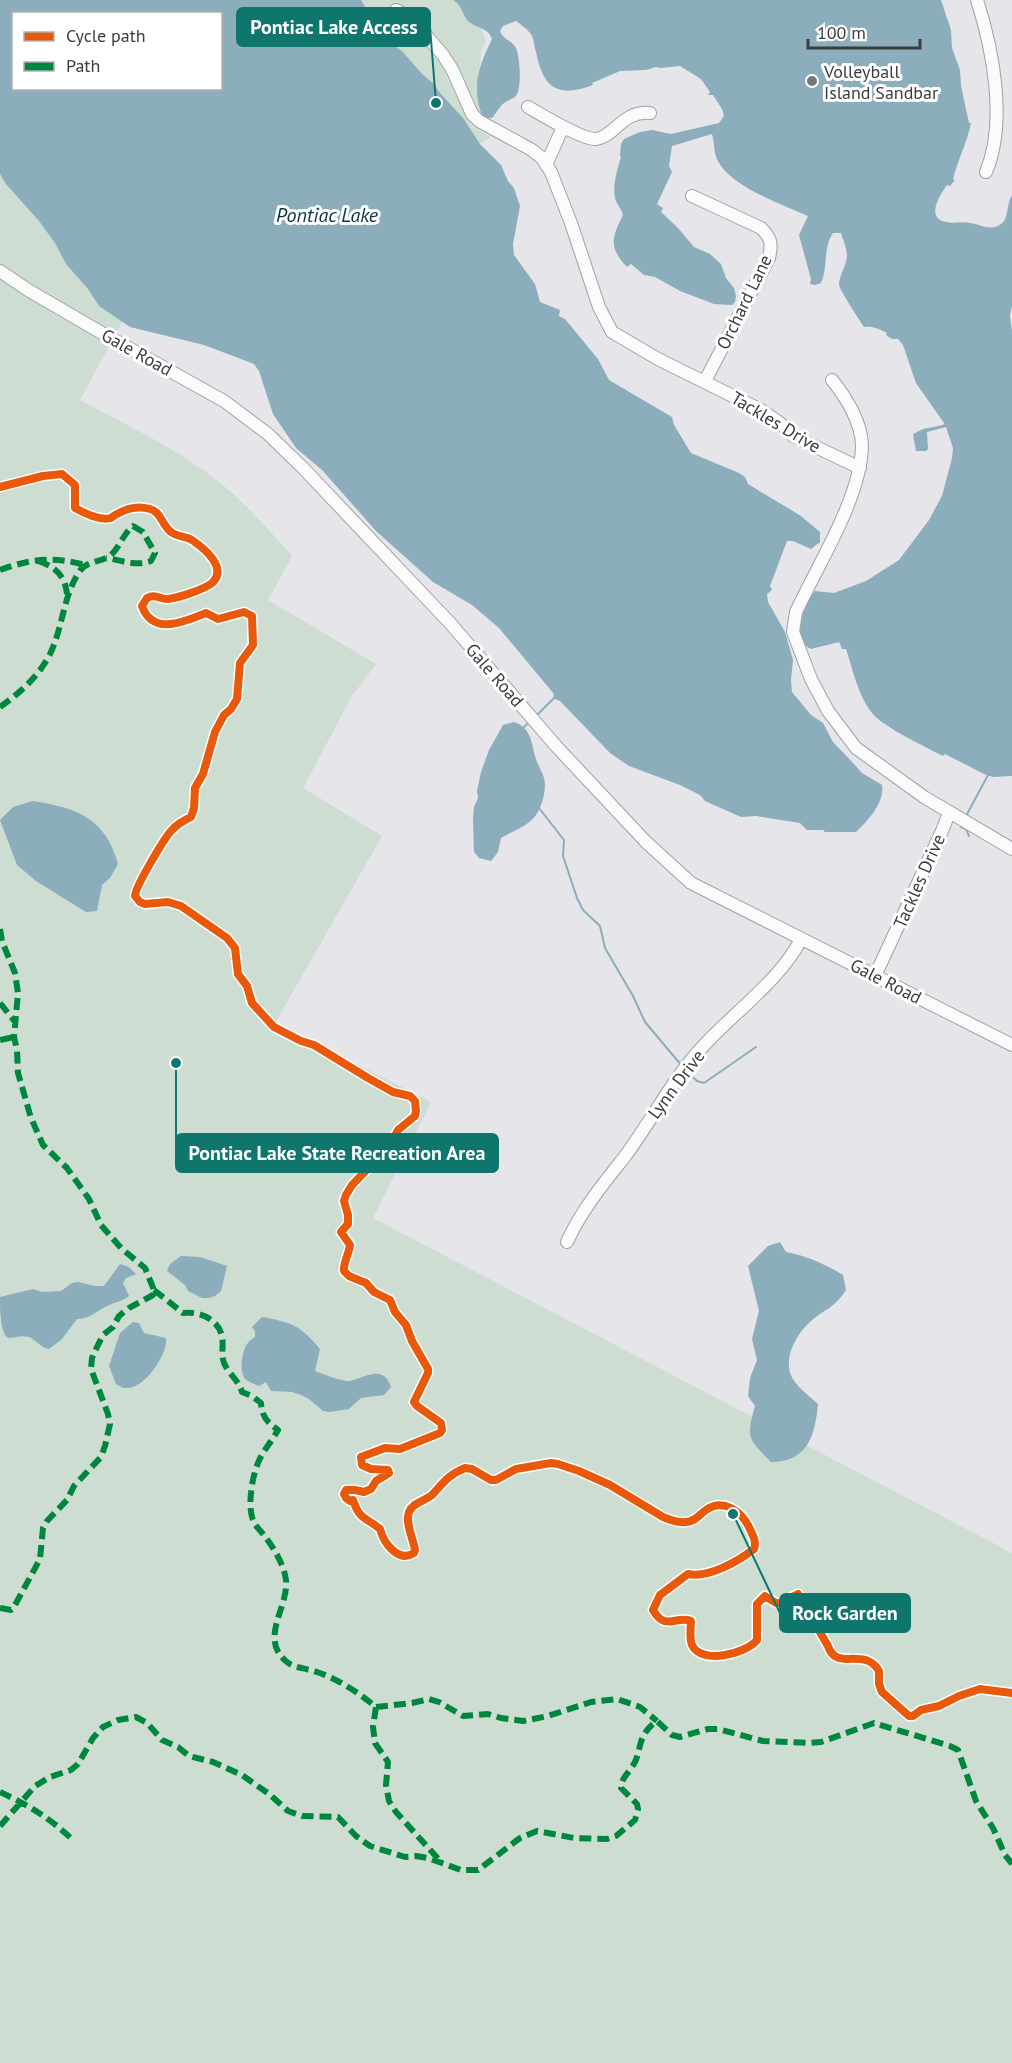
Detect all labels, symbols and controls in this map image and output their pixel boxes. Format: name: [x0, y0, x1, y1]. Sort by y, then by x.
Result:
callout: Pontiac Lake Access: [237, 8, 430, 46]
legend: [12, 12, 222, 90]
scale bar: [808, 12, 920, 50]
text: Pontiac Lake Access: [250, 14, 418, 40]
text: 100 m: [817, 21, 866, 44]
text: Cycle path: [66, 24, 146, 47]
text: Path: [66, 54, 100, 77]
place label: Volleyball Island Sandbar: [823, 60, 938, 104]
marker: Volleyball Island Sandbar: [805, 74, 819, 88]
water label: Pontiac Lake: [276, 202, 379, 228]
street label: Orchard Lane: [711, 251, 777, 353]
street label: Gale Road: [98, 323, 176, 381]
street label: Tackles Drive: [727, 386, 825, 458]
street label: Gale Road: [461, 638, 529, 712]
street label: Tackles Drive: [888, 830, 950, 932]
street label: Gale Road: [846, 953, 926, 1009]
street label: Lynn Drive: [643, 1045, 709, 1123]
callout: Pontiac Lake State Recreation Area: [176, 1134, 498, 1172]
text: Pontiac Lake State Recreation Area: [189, 1140, 485, 1166]
callout: Rock Garden: [780, 1594, 910, 1632]
text: Rock Garden: [792, 1600, 898, 1626]

